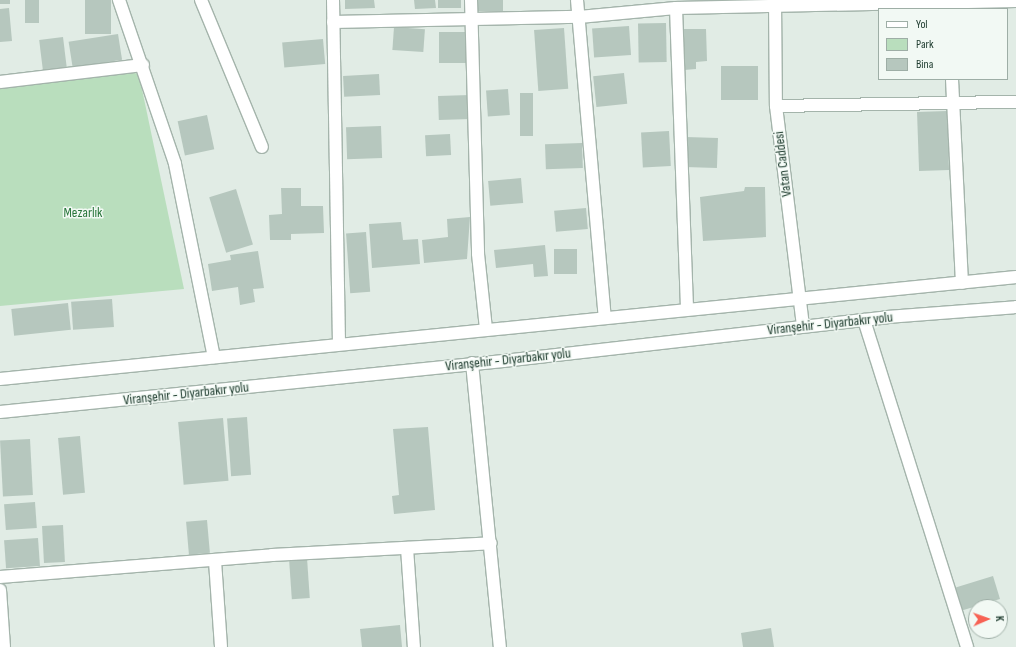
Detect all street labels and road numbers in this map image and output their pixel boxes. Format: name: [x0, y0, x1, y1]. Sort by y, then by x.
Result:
street label: Vatan Caddesi: [771, 130, 795, 198]
street label: Viranşehir - Diyarbakır yolu: [766, 309, 894, 339]
street label: Viranşehir - Diyarbakır yolu: [444, 345, 572, 375]
street label: Viranşehir - Diyarbakır yolu: [122, 379, 250, 409]

